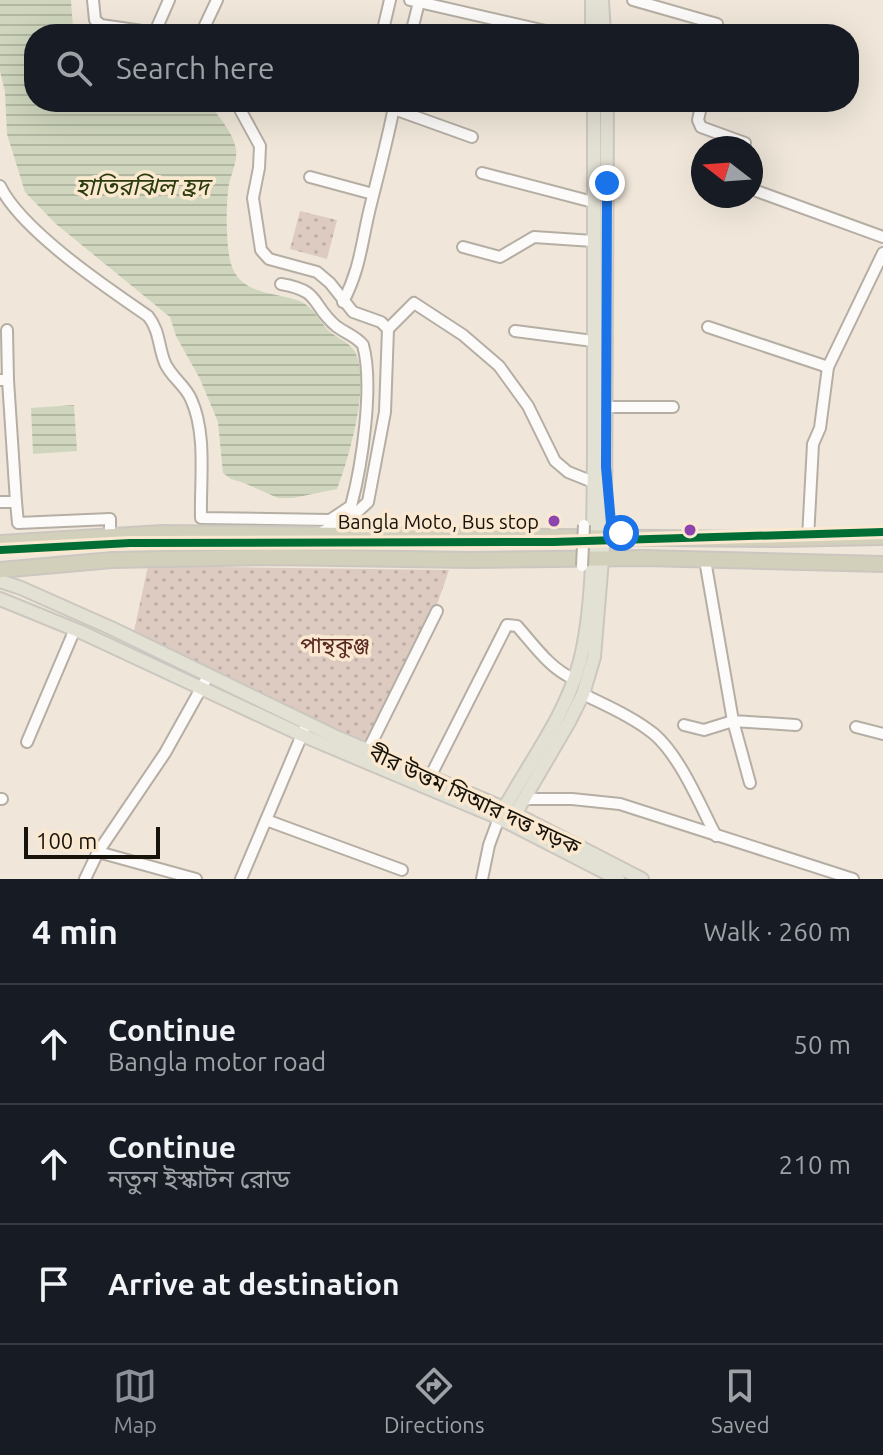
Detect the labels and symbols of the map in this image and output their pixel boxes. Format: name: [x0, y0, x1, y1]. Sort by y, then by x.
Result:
north arrow: [691, 136, 763, 208]
route end: [589, 165, 625, 201]
water label: হাতিরঝিল হ্রদ: [75, 173, 213, 200]
place label: Bangla Moto, Bus stop: [338, 510, 539, 533]
marker: Bangla Moto, Bus stop: [546, 513, 562, 529]
route start: [603, 515, 639, 551]
unlabelled marker: [682, 522, 698, 538]
park label: পান্থকুঞ্জ: [300, 632, 370, 659]
street label: বীর উত্তম সিআর দত্ত সড়ক: [365, 739, 585, 859]
scale bar: [24, 823, 160, 859]

